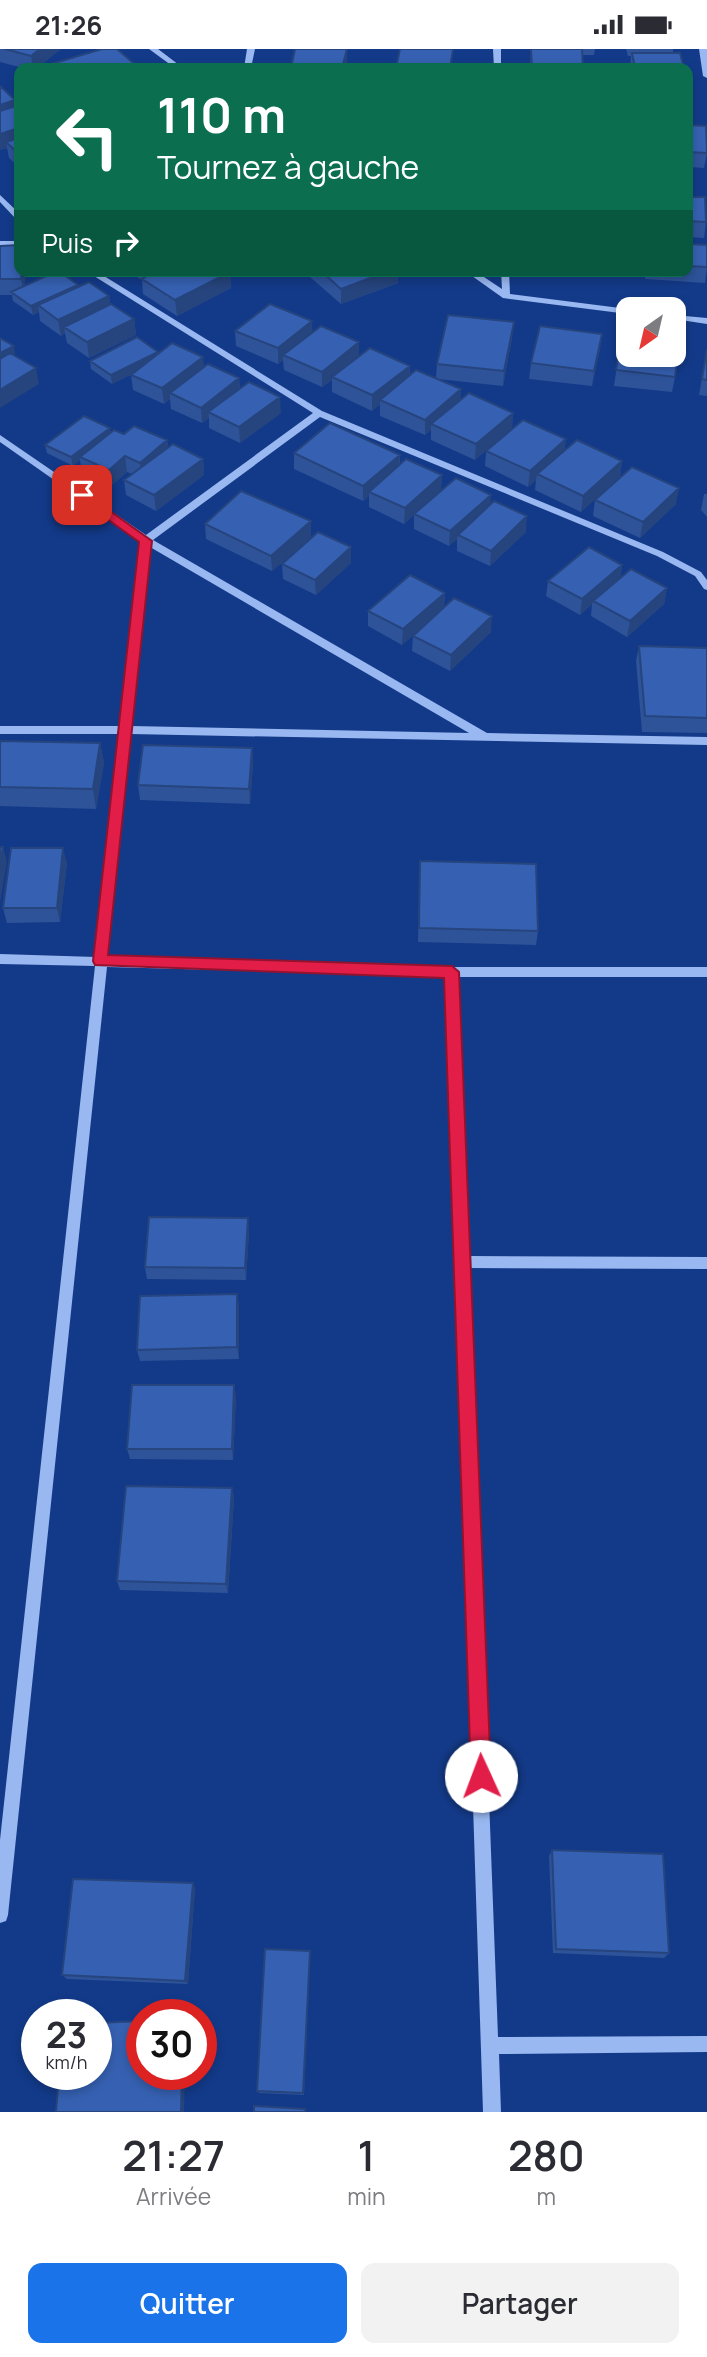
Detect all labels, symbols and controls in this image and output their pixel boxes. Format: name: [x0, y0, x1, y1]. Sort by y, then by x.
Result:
text: 21:26: [35, 7, 102, 43]
text: 110 m: [157, 81, 286, 148]
icon: left: [42, 91, 133, 182]
text: Tournez à gauche: [157, 145, 419, 189]
icon: right: [107, 224, 145, 262]
text: Puis: [42, 225, 93, 261]
north arrow: [616, 297, 686, 367]
map controls: [616, 297, 686, 367]
pin: [52, 465, 112, 525]
icon: arrive: [63, 476, 101, 514]
position arrow: [444, 1739, 518, 1813]
speed limit sign: 30: [126, 1999, 217, 2090]
text: 23: [46, 2011, 87, 2059]
text: km/h: [46, 2050, 87, 2074]
text: 21:27: [122, 2126, 225, 2184]
text: 1: [358, 2126, 375, 2184]
text: 280: [508, 2126, 585, 2184]
text: Arrivée: [136, 2180, 211, 2212]
text: min: [347, 2180, 386, 2212]
text: m: [537, 2180, 556, 2212]
button: Quitter: [28, 2263, 347, 2343]
button: Partager: [361, 2263, 679, 2343]

